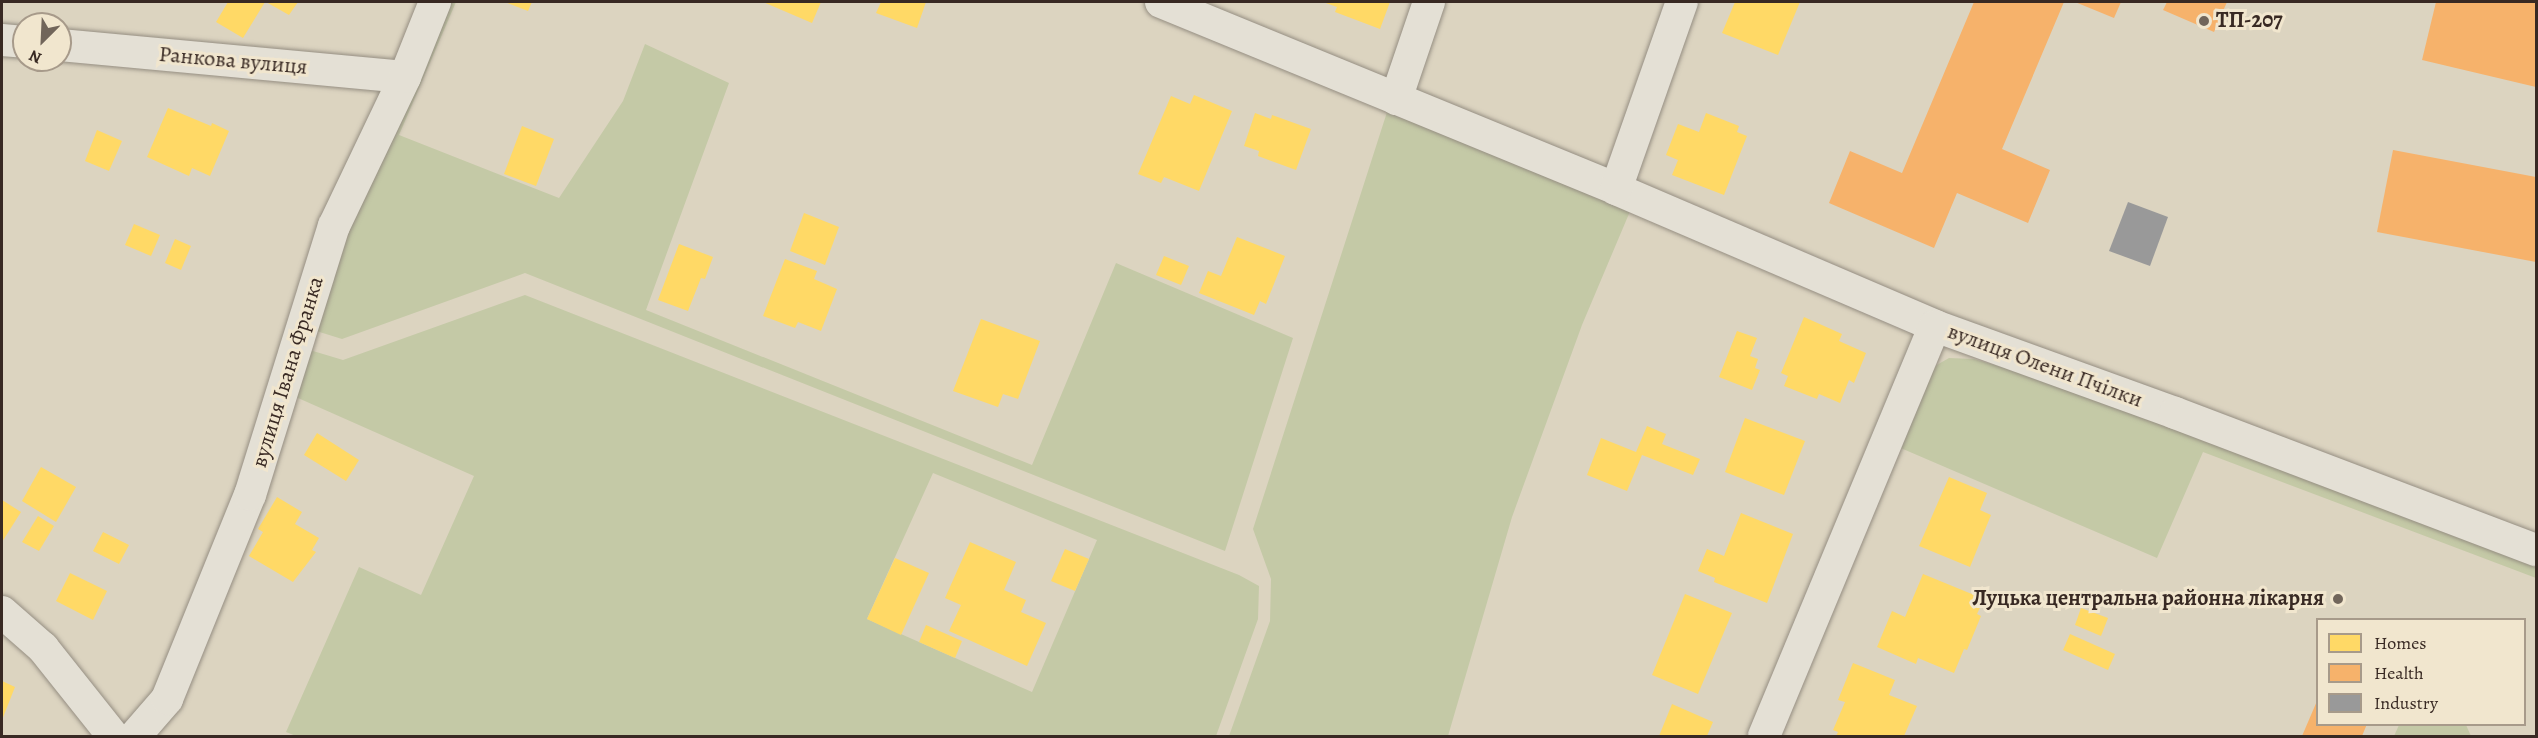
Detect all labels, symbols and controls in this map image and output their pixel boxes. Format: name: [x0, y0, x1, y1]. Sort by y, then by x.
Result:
place label: ТП-207: [2216, 8, 2283, 34]
north arrow: [12, 12, 72, 72]
marker: ТП-207: [2197, 14, 2211, 28]
street label: Ранкова вулиця: [158, 41, 308, 81]
text: N: [26, 44, 45, 69]
street label: вулиця Івана Франка: [246, 273, 330, 471]
street label: вулиця Олени Пчілки: [1944, 318, 2146, 414]
place label: Луцька центральна районна лікарня: [1972, 586, 2324, 612]
marker: Луцька центральна районна лікарня: [2329, 590, 2347, 608]
legend: [2316, 618, 2526, 726]
text: Homes: [2374, 631, 2426, 655]
text: Health: [2374, 661, 2424, 685]
text: Industry: [2374, 691, 2438, 715]

